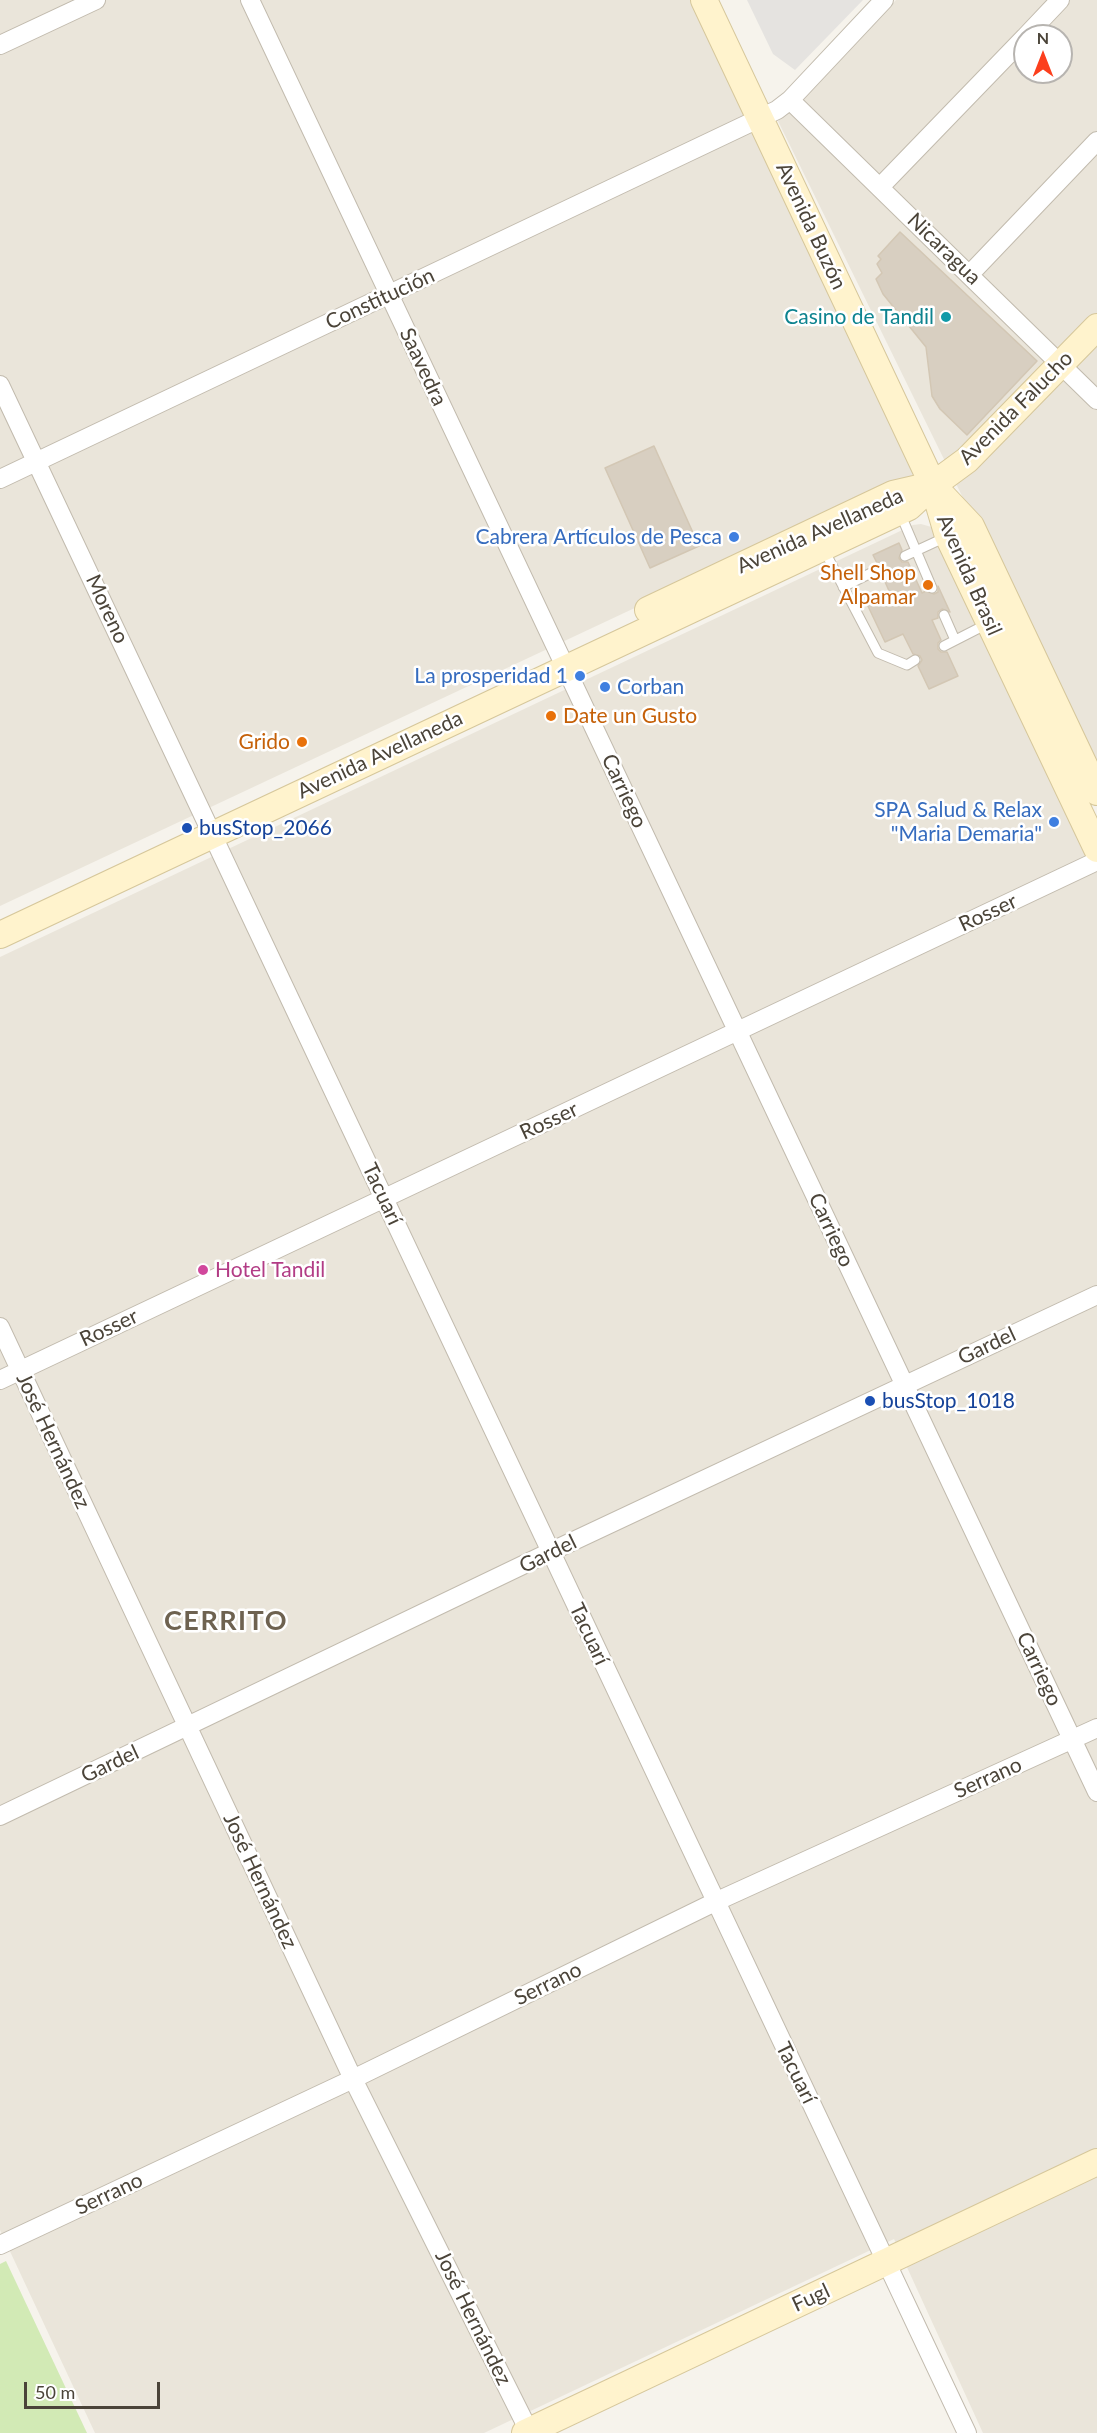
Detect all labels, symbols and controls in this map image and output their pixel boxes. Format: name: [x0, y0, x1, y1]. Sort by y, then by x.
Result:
north arrow: [1013, 24, 1073, 84]
text: N: [1037, 28, 1049, 47]
street label: Avenida Buzón: [771, 158, 851, 294]
street label: Nicaragua: [902, 208, 986, 290]
street label: Constitución: [321, 263, 439, 335]
place label: Casino de Tandil: [784, 304, 934, 330]
marker: Casino de Tandil: [939, 310, 953, 324]
street label: Saavedra: [394, 324, 452, 410]
street label: Avenida Falucho: [954, 346, 1078, 470]
street label: Avenida Avellaneda: [733, 483, 907, 579]
street label: Avenida Brasil: [931, 511, 1007, 639]
place label: Cabrera Artículos de Pesca: [475, 524, 722, 550]
marker: Cabrera Artículos de Pesca: [727, 530, 741, 544]
place label: Shell Shop Alpamar: [820, 560, 916, 610]
street label: Moreno: [80, 571, 134, 647]
marker: Shell Shop Alpamar: [921, 578, 935, 592]
place label: La prosperidad 1: [414, 663, 568, 689]
marker: La prosperidad 1: [573, 669, 587, 683]
place label: Corban: [617, 674, 684, 700]
marker: Corban: [598, 680, 612, 694]
place label: Date un Gusto: [563, 703, 697, 729]
street label: Avenida Avellaneda: [293, 706, 467, 804]
marker: Date un Gusto: [544, 709, 558, 723]
place label: Grido: [238, 729, 290, 755]
marker: Grido: [295, 735, 309, 749]
street label: Carriego: [596, 750, 652, 832]
place label: SPA Salud & Relax "Maria Demaria": [874, 797, 1042, 847]
place label: busStop_2066: [199, 815, 332, 841]
marker: SPA Salud & Relax "Maria Demaria": [1047, 815, 1061, 829]
marker: busStop_2066: [180, 821, 194, 835]
street label: Rosser: [955, 889, 1021, 937]
street label: Rosser: [516, 1097, 582, 1145]
street label: Tacuarí: [357, 1159, 407, 1229]
street label: Carriego: [803, 1189, 859, 1271]
place label: Hotel Tandil: [215, 1257, 325, 1283]
marker: Hotel Tandil: [196, 1263, 210, 1277]
street label: Rosser: [76, 1304, 142, 1352]
street label: Gardel: [954, 1322, 1020, 1370]
street label: José Hernández: [11, 1369, 95, 1513]
place label: busStop_1018: [882, 1388, 1015, 1414]
marker: busStop_1018: [863, 1394, 877, 1408]
street label: Gardel: [515, 1529, 581, 1579]
street label: Tacuarí: [564, 1599, 614, 1669]
district label: CERRITO: [164, 1605, 288, 1637]
street label: Carriego: [1011, 1628, 1067, 1710]
street label: Gardel: [77, 1740, 143, 1788]
street label: Serrano: [950, 1752, 1026, 1804]
street label: José Hernández: [218, 1809, 302, 1953]
street label: Serrano: [510, 1957, 586, 2011]
street label: Tacuarí: [770, 2038, 822, 2108]
street label: Serrano: [71, 2167, 147, 2221]
street label: José Hernández: [430, 2247, 516, 2389]
street label: Fugl: [788, 2278, 834, 2318]
scale bar: [27, 2370, 164, 2408]
text: 50 m: [35, 2381, 75, 2403]

